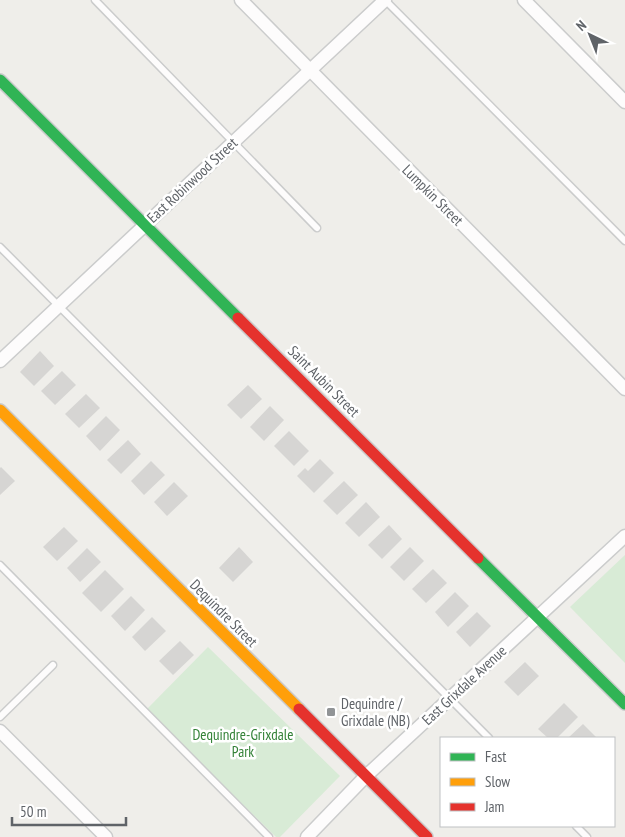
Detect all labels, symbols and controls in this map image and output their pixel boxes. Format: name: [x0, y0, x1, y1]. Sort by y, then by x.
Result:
north arrow: [565, 10, 615, 60]
text: N: [572, 16, 590, 35]
street label: East Robinwood Street: [143, 133, 241, 227]
street label: Lumpkin Street: [398, 160, 468, 230]
street label: Saint Aubin Street: [284, 341, 364, 421]
street label: Dequindre Street: [186, 575, 262, 651]
street label: East Grixdale Avenue: [418, 641, 510, 729]
place label: Dequindre / Grixdale (NB): [341, 694, 410, 730]
marker: Dequindre / Grixdale (NB): [325, 706, 337, 718]
park label: Dequindre-Grixdale Park: [192, 725, 294, 761]
legend: [440, 737, 615, 827]
text: Fast: [485, 747, 506, 766]
text: Slow: [485, 772, 510, 791]
scale bar: [12, 794, 126, 826]
text: Jam: [484, 797, 504, 816]
text: 50 m: [20, 802, 46, 821]

